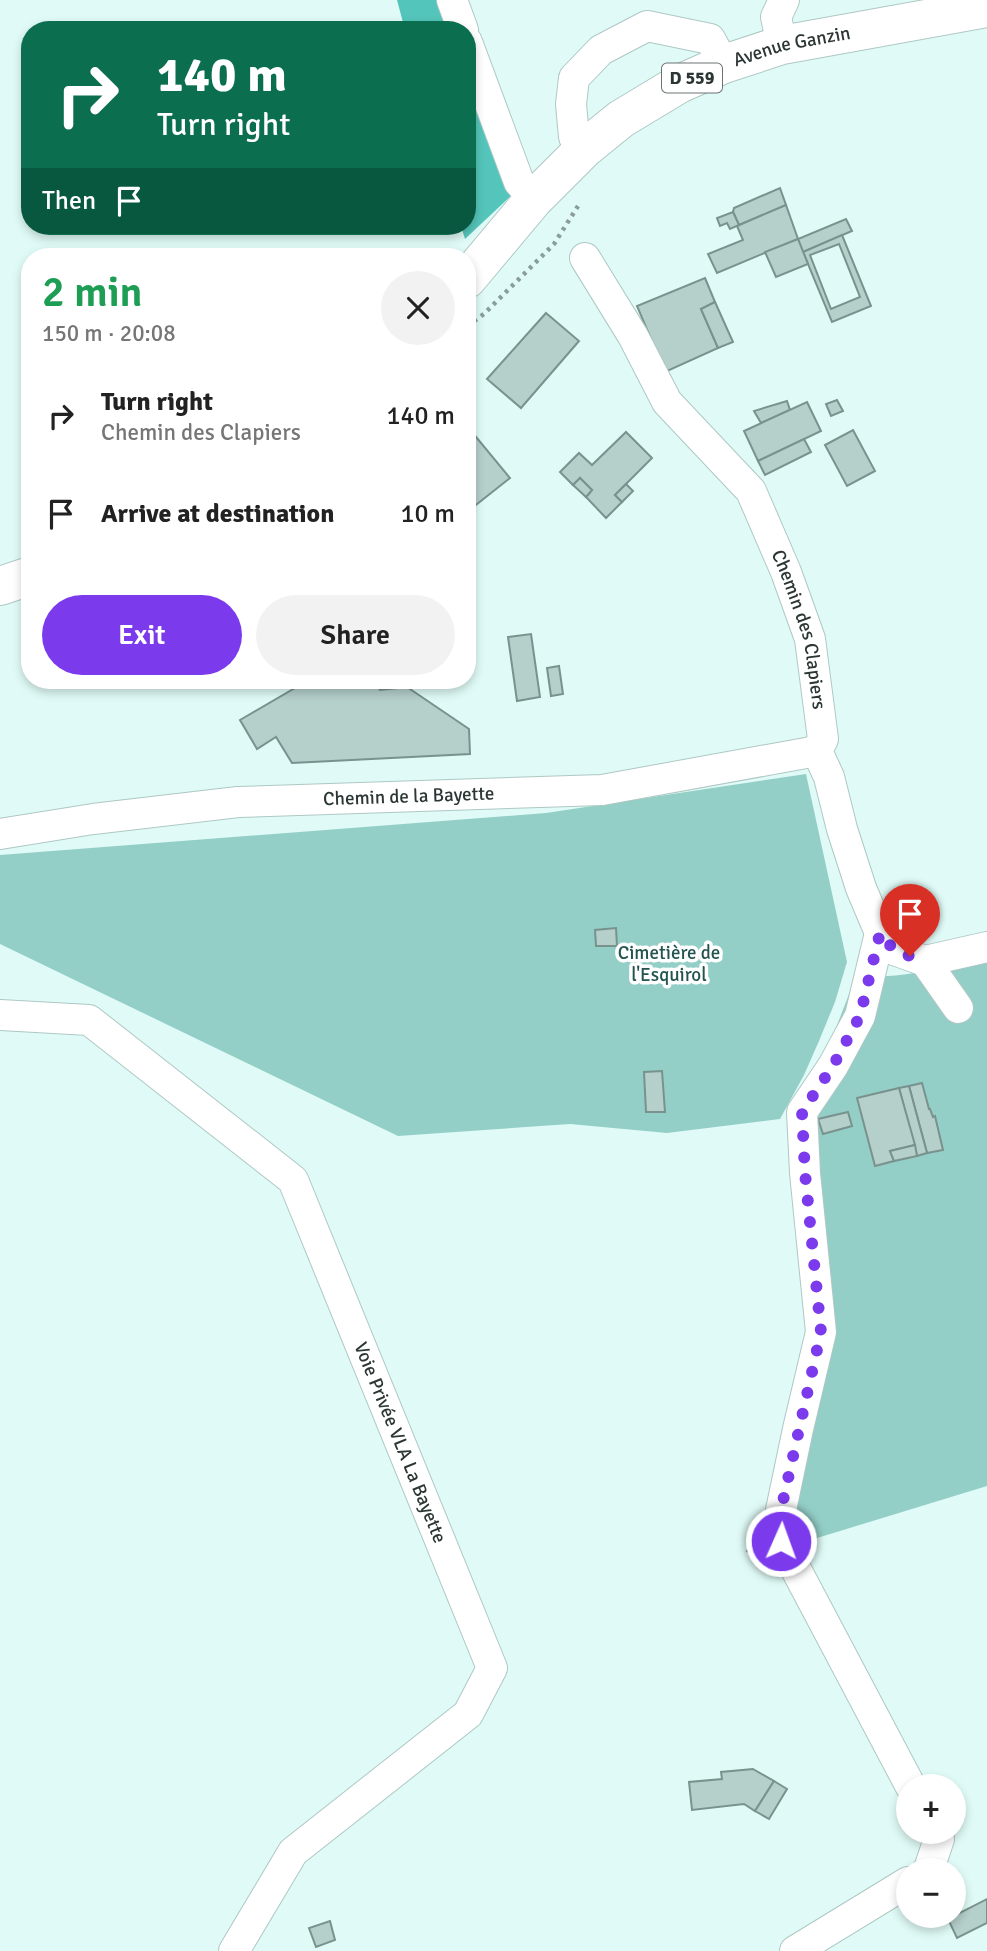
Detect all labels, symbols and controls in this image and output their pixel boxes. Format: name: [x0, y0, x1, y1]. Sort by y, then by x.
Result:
street label: Avenue Ganzin: [730, 21, 852, 72]
text: 140 m: [157, 45, 287, 105]
icon: right: [42, 49, 133, 140]
road number: D 559: [662, 64, 722, 92]
text: Turn right: [157, 105, 290, 144]
icon: arrive: [110, 182, 148, 220]
text: Then: [42, 185, 96, 217]
text: 2 min: [42, 267, 143, 318]
button: close: [381, 271, 455, 345]
text: 150 m · 20:08: [42, 319, 176, 348]
text: Turn right: [101, 386, 213, 418]
icon: right: [42, 397, 80, 435]
text: 140 m: [386, 400, 455, 432]
text: Chemin des Clapiers: [101, 418, 301, 447]
icon: arrive: [42, 495, 80, 533]
text: Arrive at destination: [101, 498, 334, 530]
text: 10 m: [400, 498, 455, 530]
street label: Chemin des Clapiers: [766, 546, 831, 711]
button: Exit: [42, 595, 242, 675]
button: Share: [256, 595, 455, 675]
street label: Chemin de la Bayette: [323, 782, 495, 811]
pin: [880, 884, 940, 956]
icon: arrive: [891, 895, 929, 933]
park label: Cimetière de l'Esquirol: [618, 941, 720, 987]
street label: Voie Privée VLA La Bayette: [348, 1339, 452, 1547]
position arrow: [744, 1504, 818, 1578]
map controls: [896, 1774, 966, 1928]
button: +: [896, 1774, 966, 1844]
button: −: [896, 1858, 966, 1928]

